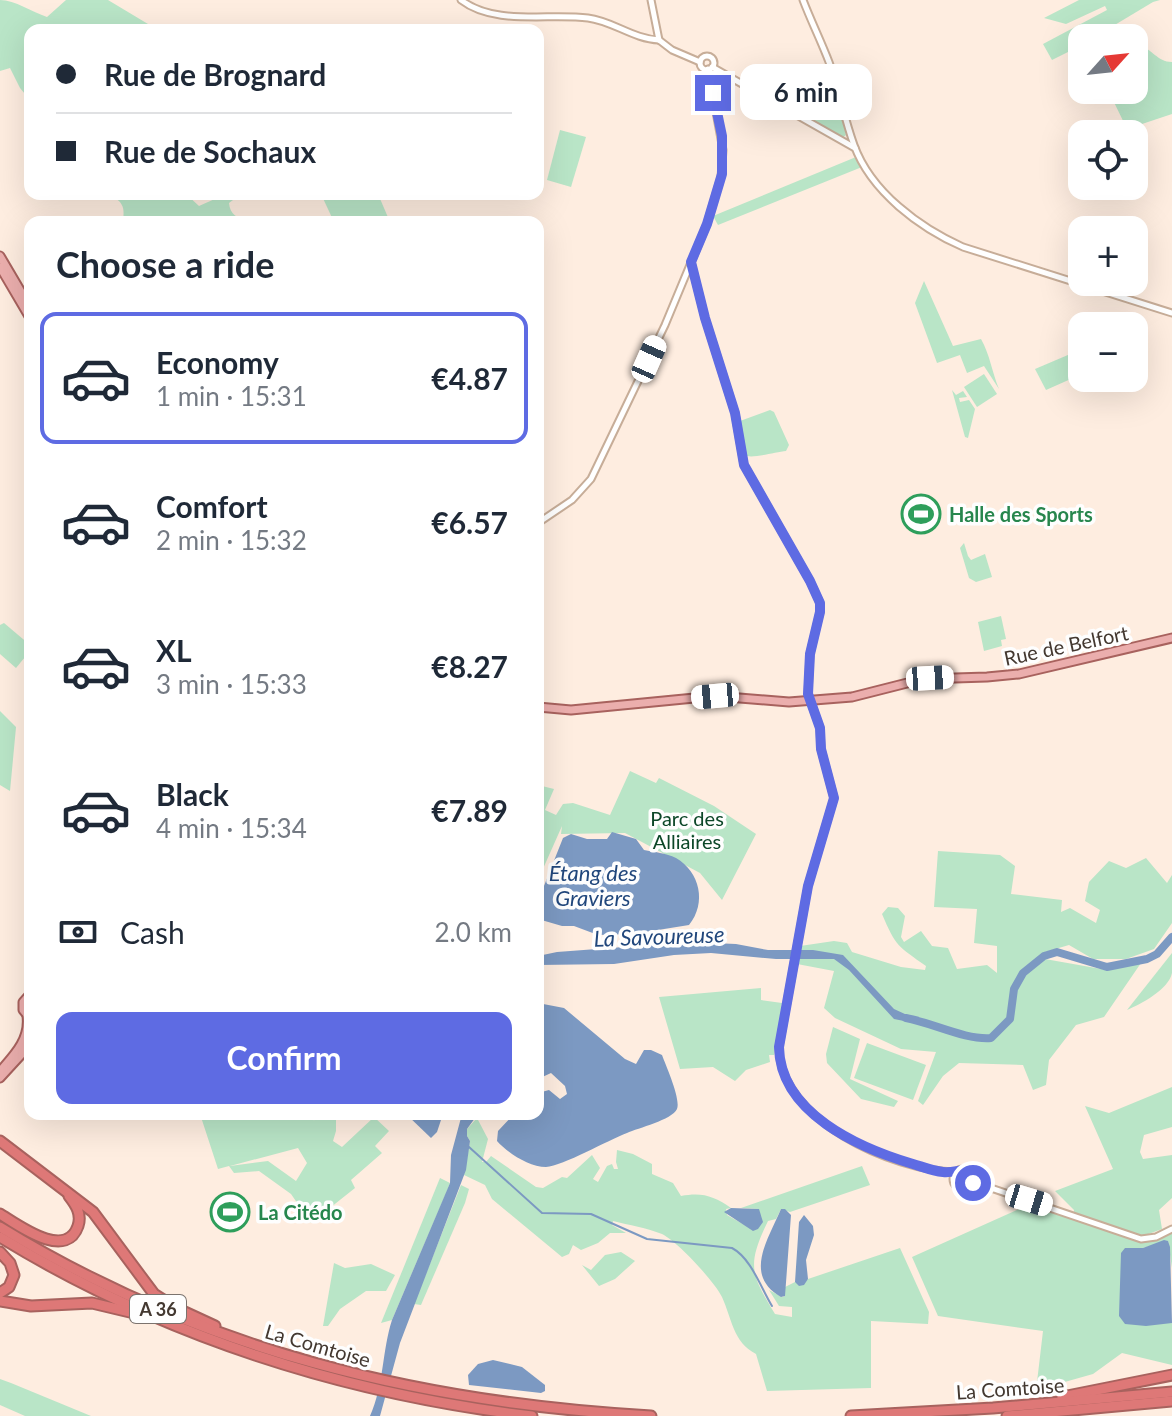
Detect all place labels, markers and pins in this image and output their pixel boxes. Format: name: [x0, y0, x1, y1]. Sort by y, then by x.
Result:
sports icon: Halle des Sports: [900, 493, 942, 535]
place label: Halle des Sports: [949, 502, 1093, 526]
sports icon: La Citédo: [209, 1191, 251, 1233]
place label: La Citédo: [258, 1200, 343, 1224]

